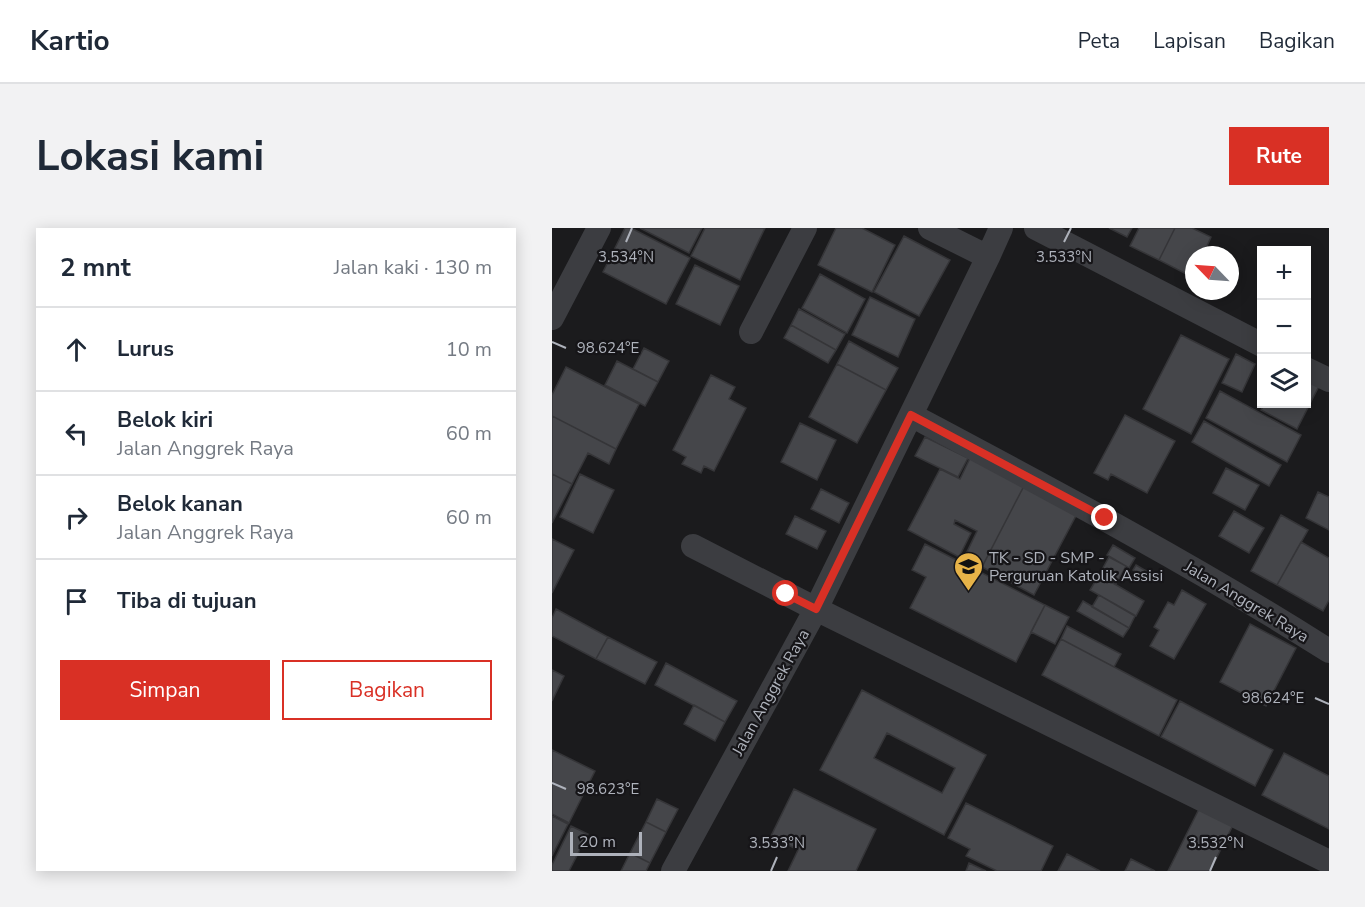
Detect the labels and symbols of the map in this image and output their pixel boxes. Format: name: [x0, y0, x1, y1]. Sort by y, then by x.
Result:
north arrow: [1185, 246, 1239, 300]
text: 3.534°N: [598, 247, 654, 267]
text: 3.533°N: [1036, 247, 1092, 267]
text: 98.624°E: [577, 338, 639, 358]
route end: [1091, 504, 1117, 530]
place label: TK - SD - SMP - Perguruan Katolik Assisi: [989, 547, 1163, 587]
school or university icon: TK - SD - SMP - Perguruan Katolik Assisi: [952, 550, 984, 592]
street label: Jalan Anggrek Raya: [1179, 555, 1313, 648]
route start: [772, 580, 798, 606]
street label: Jalan Anggrek Raya: [726, 625, 815, 761]
text: 98.624°E: [1242, 688, 1304, 708]
text: 98.623°E: [577, 779, 639, 799]
scale bar: [570, 829, 642, 856]
text: 3.533°N: [749, 833, 805, 853]
text: 3.532°N: [1188, 833, 1244, 853]

